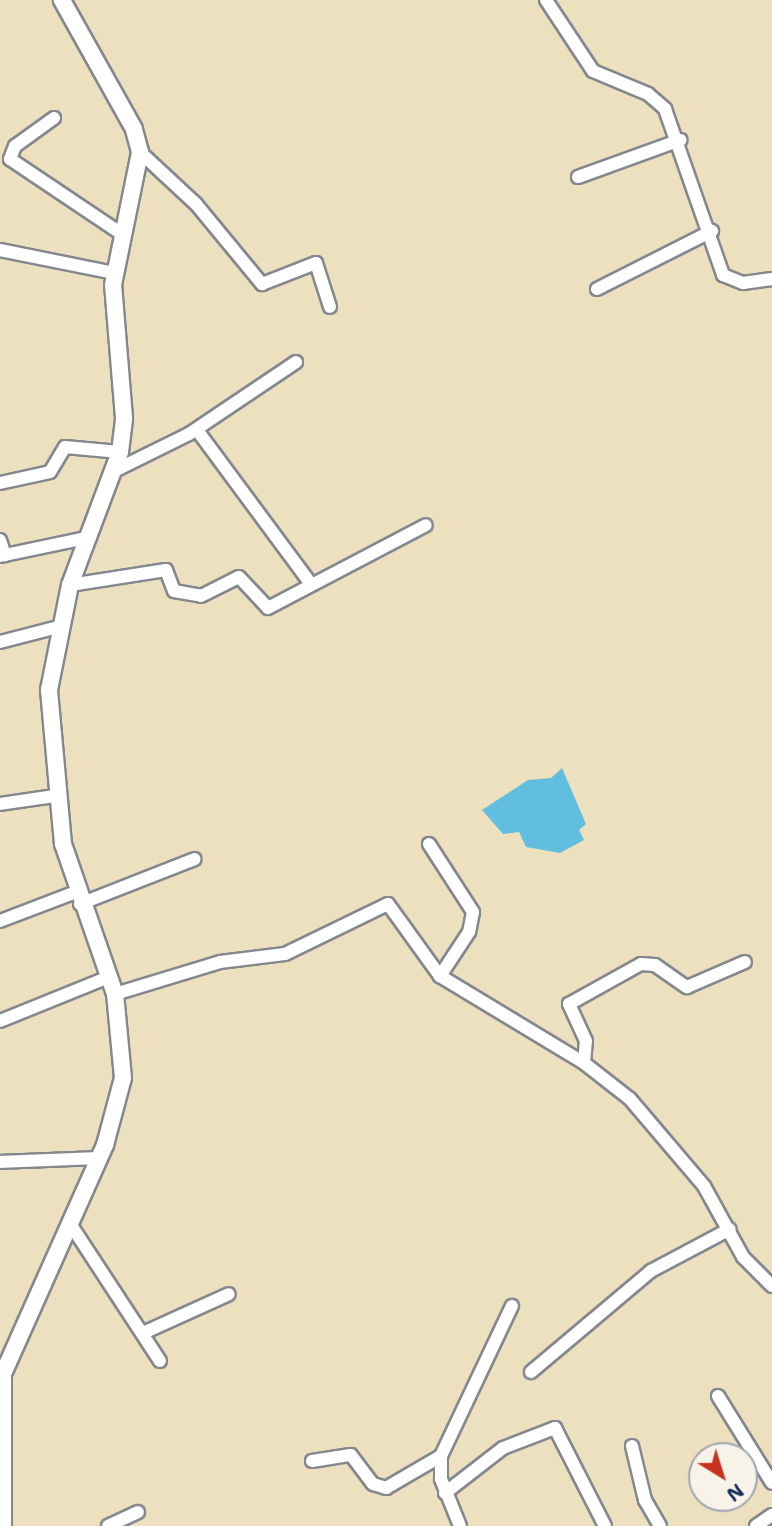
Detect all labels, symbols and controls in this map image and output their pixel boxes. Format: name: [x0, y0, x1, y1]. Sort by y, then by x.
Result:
north arrow: [688, 1442, 758, 1512]
text: N: [721, 1478, 749, 1507]

